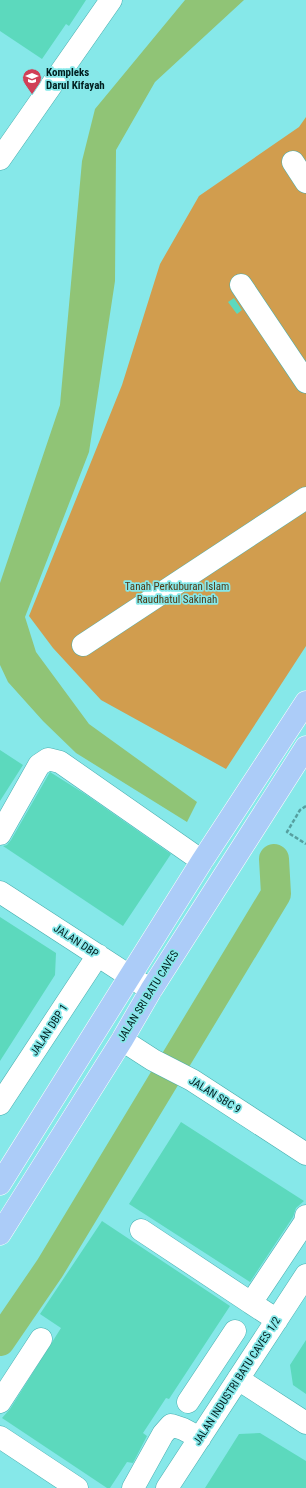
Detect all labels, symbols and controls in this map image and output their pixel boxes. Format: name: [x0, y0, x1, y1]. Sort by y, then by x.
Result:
place label: Kompleks Darul Kifayah: [46, 66, 105, 92]
school or university icon: Kompleks Darul Kifayah: [21, 67, 43, 95]
park label: Tanah Perkuburan Islam Raudhatul Sakinah: [125, 580, 229, 606]
street label: JALAN DBP: [51, 922, 101, 960]
street label: JALAN SRI BATU CAVES: [115, 948, 181, 1044]
street label: JALAN DBP 1: [28, 1002, 70, 1058]
street label: JALAN SBC 9: [187, 1074, 243, 1116]
street label: JALAN INDUSTRI BATU CAVES 1/2: [191, 1315, 283, 1447]

